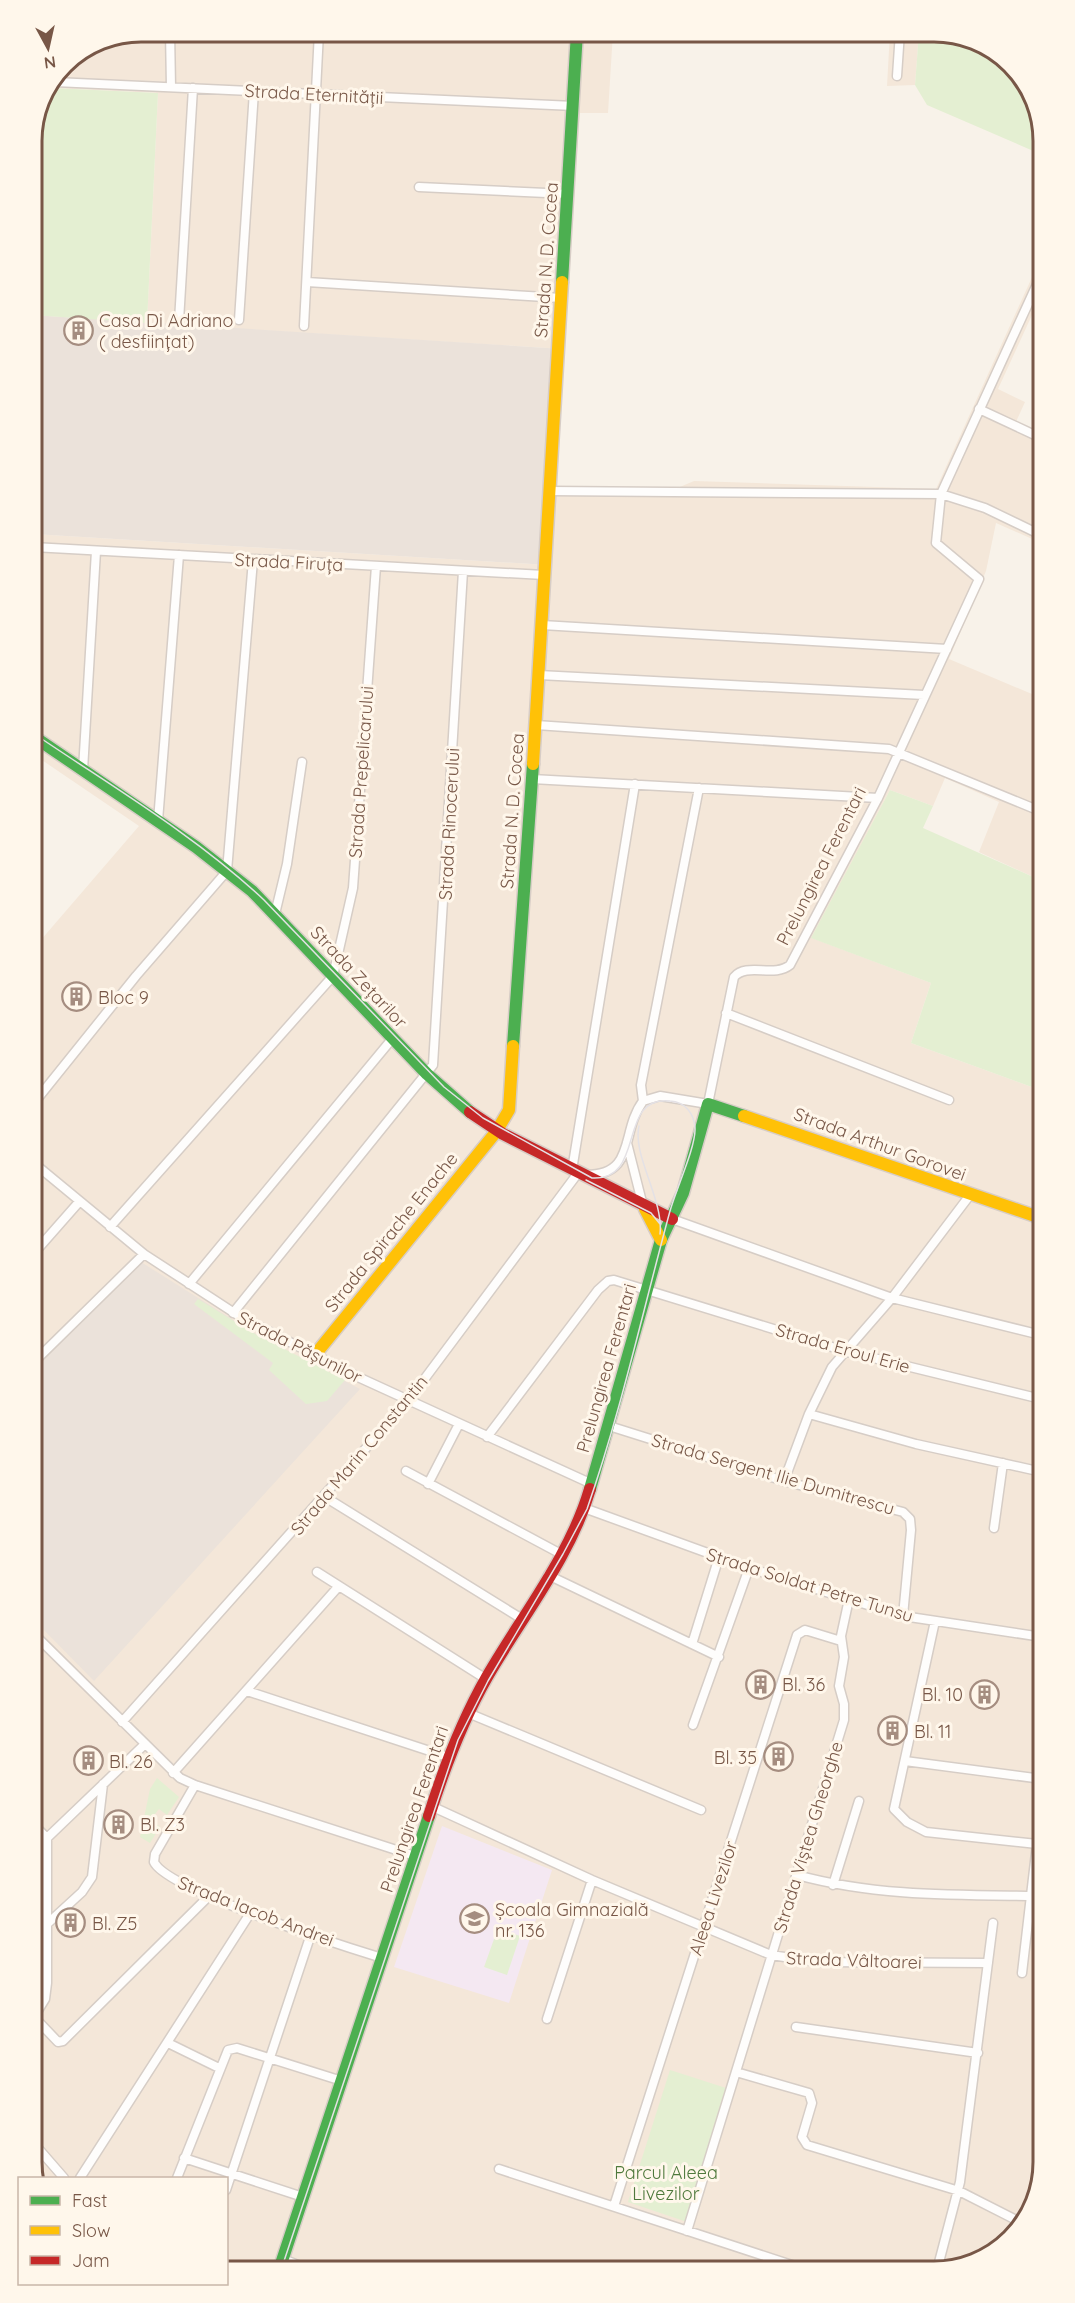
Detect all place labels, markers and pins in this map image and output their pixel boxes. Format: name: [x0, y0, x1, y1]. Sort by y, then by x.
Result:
place label: Casa Di Adriano ( desființat): [99, 309, 233, 353]
building icon: Casa Di Adriano ( desființat): [62, 314, 94, 346]
building icon: Bloc 9: [61, 981, 93, 1013]
place label: Bloc 9: [98, 986, 149, 1009]
building icon: Bl. 36: [745, 1668, 777, 1700]
place label: Bl. 36: [782, 1673, 825, 1696]
building icon: Bl. 10: [968, 1678, 1000, 1710]
place label: Bl. 10: [922, 1683, 963, 1706]
building icon: Bl. 11: [877, 1715, 909, 1747]
place label: Bl. 11: [914, 1720, 951, 1743]
building icon: Bl. 35: [762, 1741, 794, 1773]
building icon: Bl. 26: [72, 1745, 104, 1777]
place label: Bl. 35: [714, 1746, 757, 1769]
place label: Bl. 26: [109, 1750, 153, 1773]
building icon: Bl. Z3: [103, 1808, 135, 1840]
place label: Bl. Z3: [140, 1813, 185, 1836]
place label: Școala Gimnazială nr. 136: [495, 1898, 649, 1942]
school or university icon: Școala Gimnazială nr. 136: [458, 1903, 490, 1935]
building icon: Bl. Z5: [55, 1907, 87, 1939]
place label: Bl. Z5: [92, 1912, 137, 1935]

